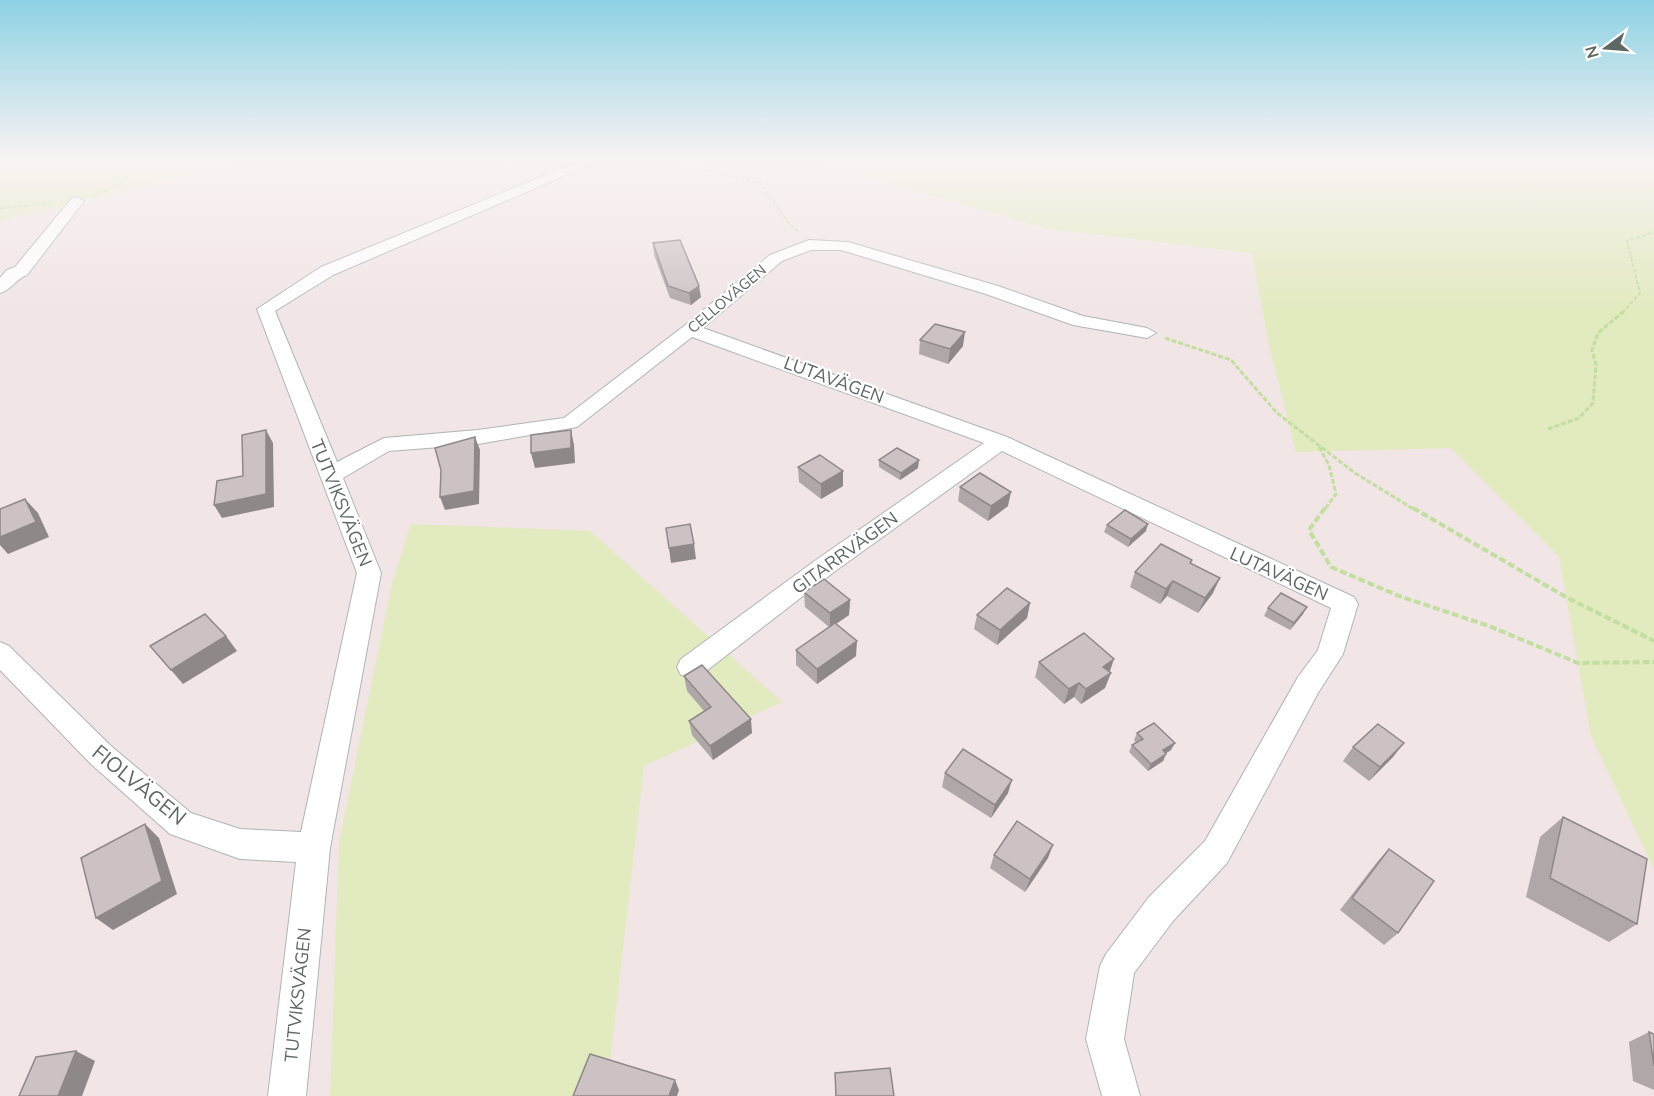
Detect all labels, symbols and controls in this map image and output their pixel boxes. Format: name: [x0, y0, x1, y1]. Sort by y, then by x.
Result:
north arrow: [1576, 18, 1636, 78]
text: N: [1580, 43, 1605, 61]
street label: CELLOVÄGEN: [683, 260, 771, 338]
street label: LUTAVÄGEN: [780, 351, 888, 409]
street label: TUTVIKSVÄGEN: [305, 436, 377, 570]
street label: GITARRVÄGEN: [787, 506, 903, 600]
street label: LUTAVÄGEN: [1226, 542, 1332, 606]
street label: FIOLVÄGEN: [86, 738, 192, 832]
street label: TUTVIKSVÄGEN: [279, 927, 317, 1063]

